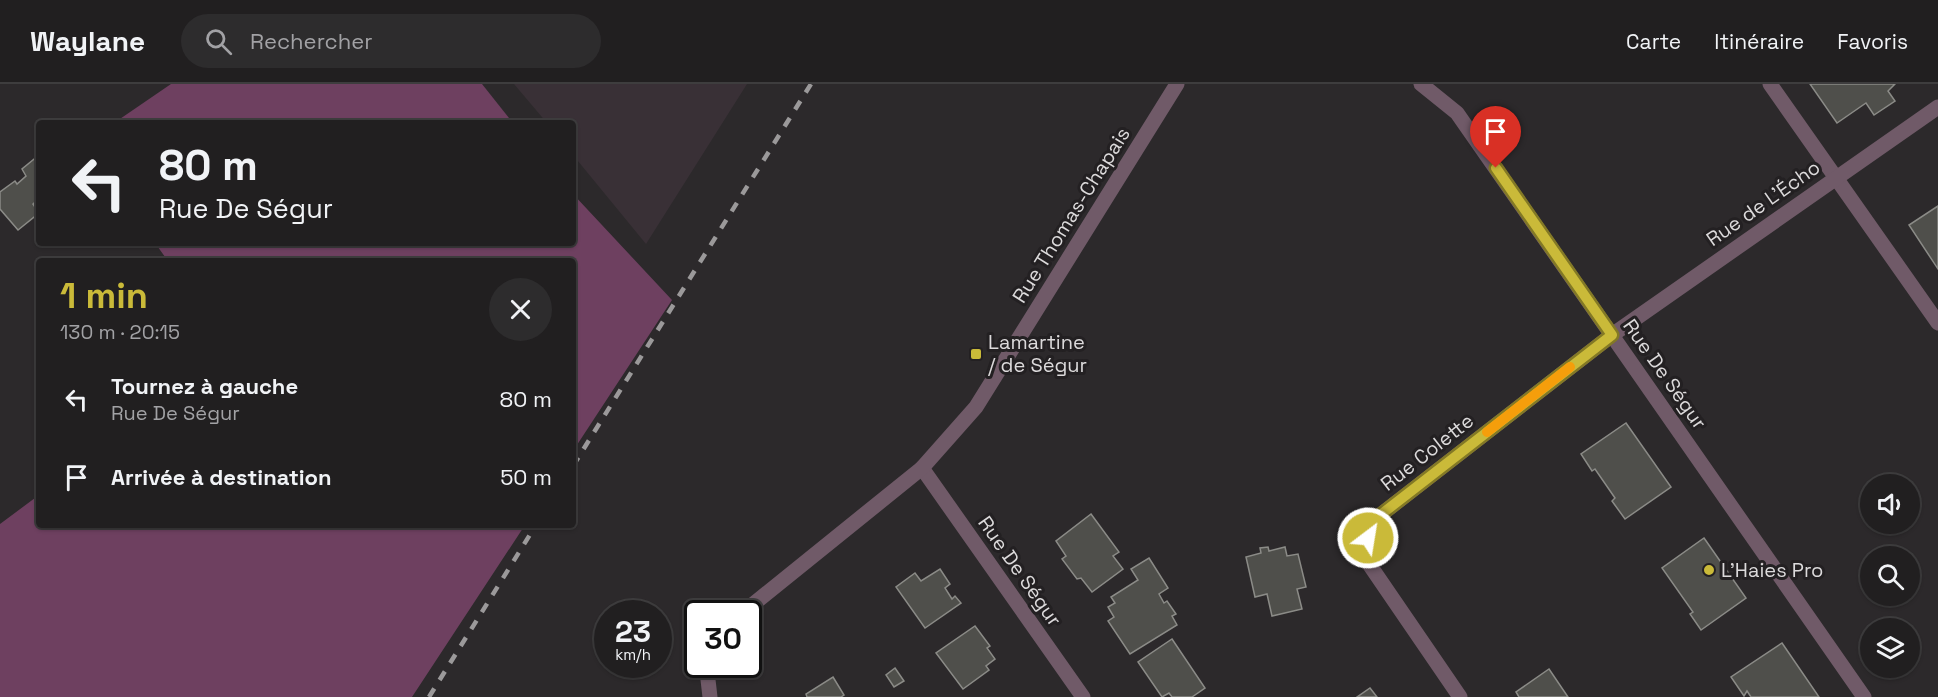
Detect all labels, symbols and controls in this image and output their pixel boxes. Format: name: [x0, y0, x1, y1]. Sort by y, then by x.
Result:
search box: [181, 14, 601, 68]
text: Waylane: [30, 23, 145, 59]
icon: search: [202, 25, 235, 58]
text: Rechercher: [250, 27, 373, 55]
text: Carte: [1626, 28, 1681, 55]
text: Itinéraire: [1714, 28, 1804, 55]
text: Favoris: [1837, 28, 1908, 55]
pin: [1470, 106, 1521, 168]
icon: arrive: [1479, 115, 1512, 148]
street label: Rue Thomas-Chapais: [1006, 122, 1136, 308]
text: 80 m: [159, 139, 258, 192]
icon: left: [60, 144, 138, 222]
street label: Rue de L'Écho: [1701, 154, 1825, 252]
text: Rue De Ségur: [159, 191, 333, 226]
text: 1 min: [60, 273, 148, 319]
button: close: [489, 278, 552, 341]
street label: Rue De Ségur: [1617, 314, 1713, 434]
text: 130 m · 20:15: [60, 319, 180, 345]
place label: Lamartine / de Ségur: [988, 329, 1087, 378]
marker: Lamartine / de Ségur: [969, 347, 983, 361]
text: Tournez à gauche: [111, 372, 298, 400]
icon: left: [60, 383, 93, 416]
text: 80 m: [500, 385, 552, 413]
text: Rue De Ségur: [111, 400, 240, 426]
street label: Rue Colette: [1375, 408, 1479, 496]
icon: arrive: [60, 461, 93, 494]
text: Arrivée à destination: [111, 463, 332, 491]
text: 50 m: [500, 463, 552, 491]
map controls: [1860, 474, 1920, 678]
button: sound: [1860, 474, 1920, 534]
position arrow: [1336, 506, 1400, 570]
street label: Rue De Ségur: [972, 511, 1068, 631]
button: search: [1860, 546, 1920, 606]
place label: L'Haies Pro: [1721, 557, 1823, 583]
marker: L'Haies Pro: [1702, 563, 1716, 577]
speed limit sign: 30: [684, 600, 762, 678]
text: 23: [615, 612, 651, 651]
button: layers: [1860, 618, 1920, 678]
text: km/h: [615, 645, 651, 664]

